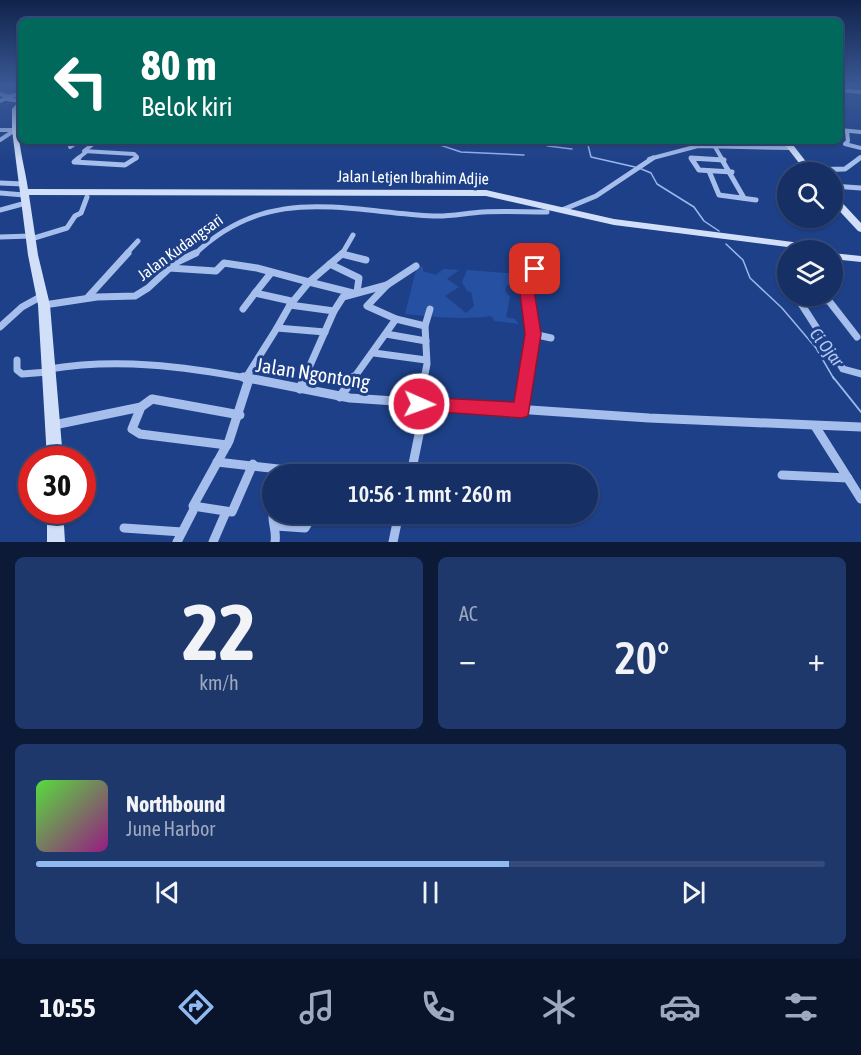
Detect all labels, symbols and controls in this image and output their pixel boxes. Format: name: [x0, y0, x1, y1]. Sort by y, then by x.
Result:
text: 80 m: [141, 41, 216, 89]
icon: left: [42, 42, 120, 120]
text: Belok kiri: [141, 91, 233, 122]
map controls: [777, 162, 843, 306]
button: search: [777, 162, 843, 228]
street label: Jalan Letjen Ibrahim Adjie: [337, 167, 489, 188]
street label: Jalan Kudangsari: [134, 210, 227, 285]
button: layers: [777, 240, 843, 306]
pin: [509, 243, 560, 294]
icon: arrive: [518, 252, 551, 285]
water label: Ci Ojar: [805, 324, 849, 371]
street label: Jalan Ngontong: [254, 353, 372, 393]
position arrow: [387, 372, 451, 436]
speed limit sign: 30: [18, 446, 96, 524]
text: 10:56 · 1 mnt · 260 m: [348, 481, 512, 507]
text: 22: [182, 587, 256, 677]
text: AC: [459, 602, 478, 625]
text: 20°: [615, 632, 669, 684]
text: −: [459, 640, 476, 678]
text: +: [808, 640, 825, 678]
text: km/h: [199, 671, 239, 694]
text: Northbound: [126, 791, 225, 817]
text: June Harbor: [126, 817, 215, 840]
icon: previous: [151, 876, 184, 909]
icon: pause: [414, 876, 447, 909]
icon: next: [677, 876, 710, 909]
icon: directions: [175, 986, 217, 1028]
icon: music: [296, 986, 338, 1028]
icon: phone: [417, 986, 459, 1028]
icon: climate: [538, 986, 580, 1028]
icon: car: [659, 986, 701, 1028]
icon: filters: [780, 986, 822, 1028]
text: 10:55: [39, 992, 96, 1023]

